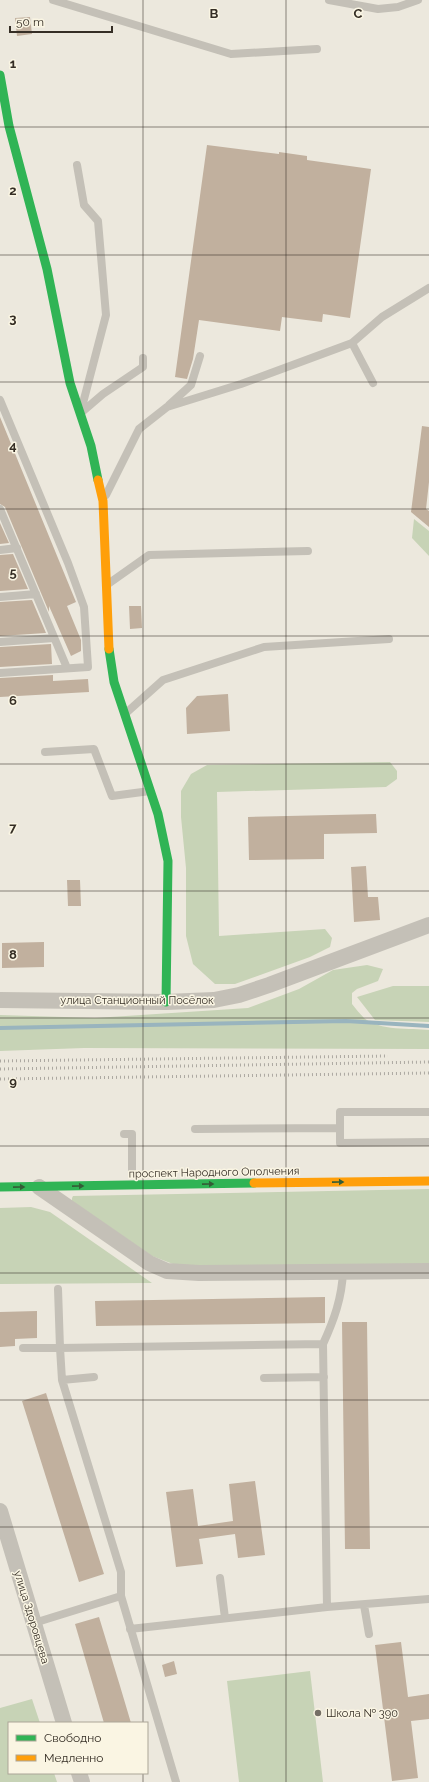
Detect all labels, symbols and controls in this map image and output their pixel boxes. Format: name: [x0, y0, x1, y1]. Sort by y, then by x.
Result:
text: B: [210, 6, 219, 21]
text: C: [354, 6, 363, 21]
scale bar: [10, 8, 112, 34]
text: 50 m: [16, 15, 44, 29]
text: 1: [10, 56, 17, 71]
text: 2: [9, 183, 17, 198]
text: 3: [9, 311, 17, 326]
text: 4: [9, 438, 17, 453]
text: 5: [9, 565, 17, 580]
text: 6: [9, 693, 17, 708]
text: 7: [9, 820, 17, 835]
text: 8: [9, 947, 17, 962]
street label: улица Станционный Посёлок: [60, 994, 214, 1007]
text: 9: [9, 1074, 17, 1089]
street label: проспект Народного Ополчения: [129, 1165, 299, 1180]
one-way arrow: [332, 1179, 344, 1186]
one-way arrow: [202, 1181, 215, 1187]
one-way arrow: [72, 1183, 85, 1189]
one-way arrow: [13, 1184, 26, 1190]
street label: улица Здоровцева: [11, 1569, 52, 1665]
place label: Школа № 390: [326, 1707, 398, 1720]
marker: Школа № 390: [313, 1708, 323, 1718]
legend: [8, 1722, 148, 1774]
text: Свободно: [44, 1731, 101, 1745]
text: Медленно: [44, 1751, 103, 1765]

